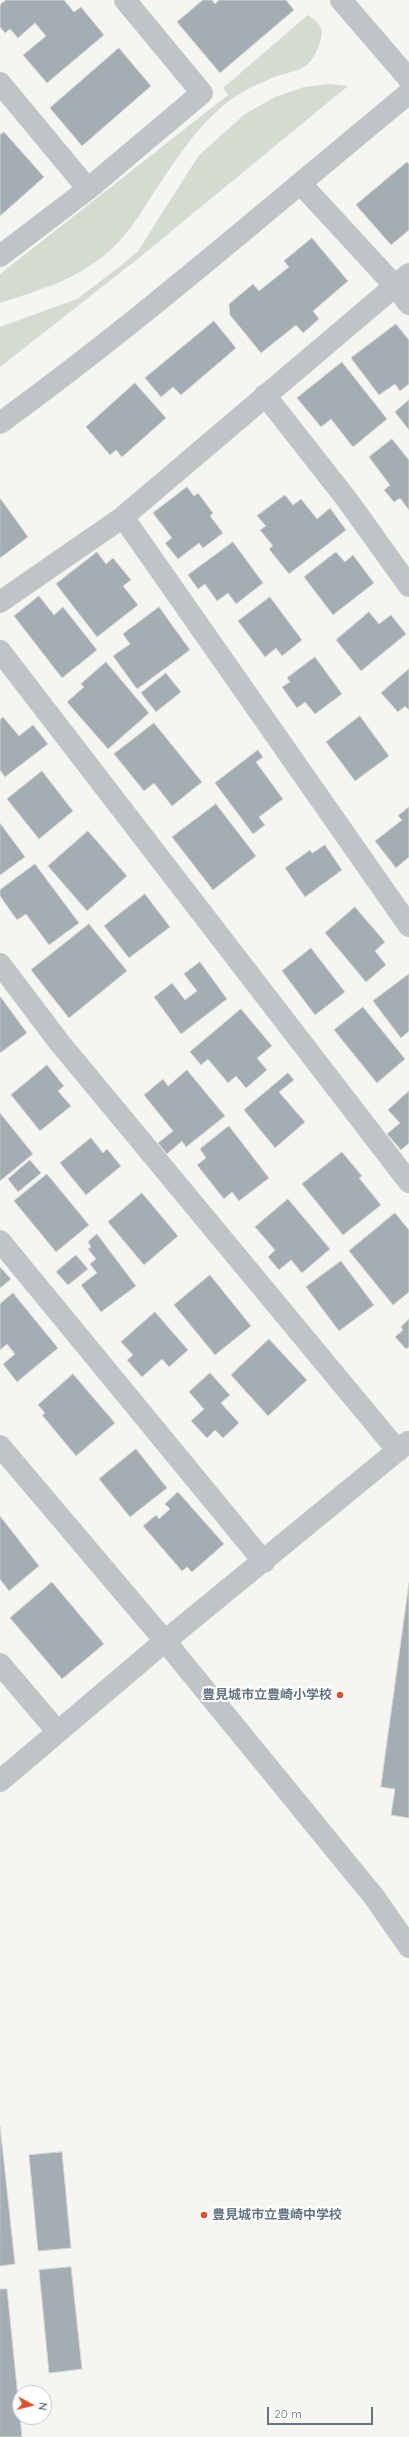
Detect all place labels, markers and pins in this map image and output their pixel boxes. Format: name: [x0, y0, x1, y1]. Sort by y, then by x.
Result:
place label: 豊見城市立豊崎小学校: [202, 1687, 332, 1703]
marker: 豊見城市立豊崎小学校: [335, 1690, 345, 1700]
place label: 豊見城市立豊崎中学校: [212, 2207, 342, 2223]
marker: 豊見城市立豊崎中学校: [199, 2210, 209, 2220]

